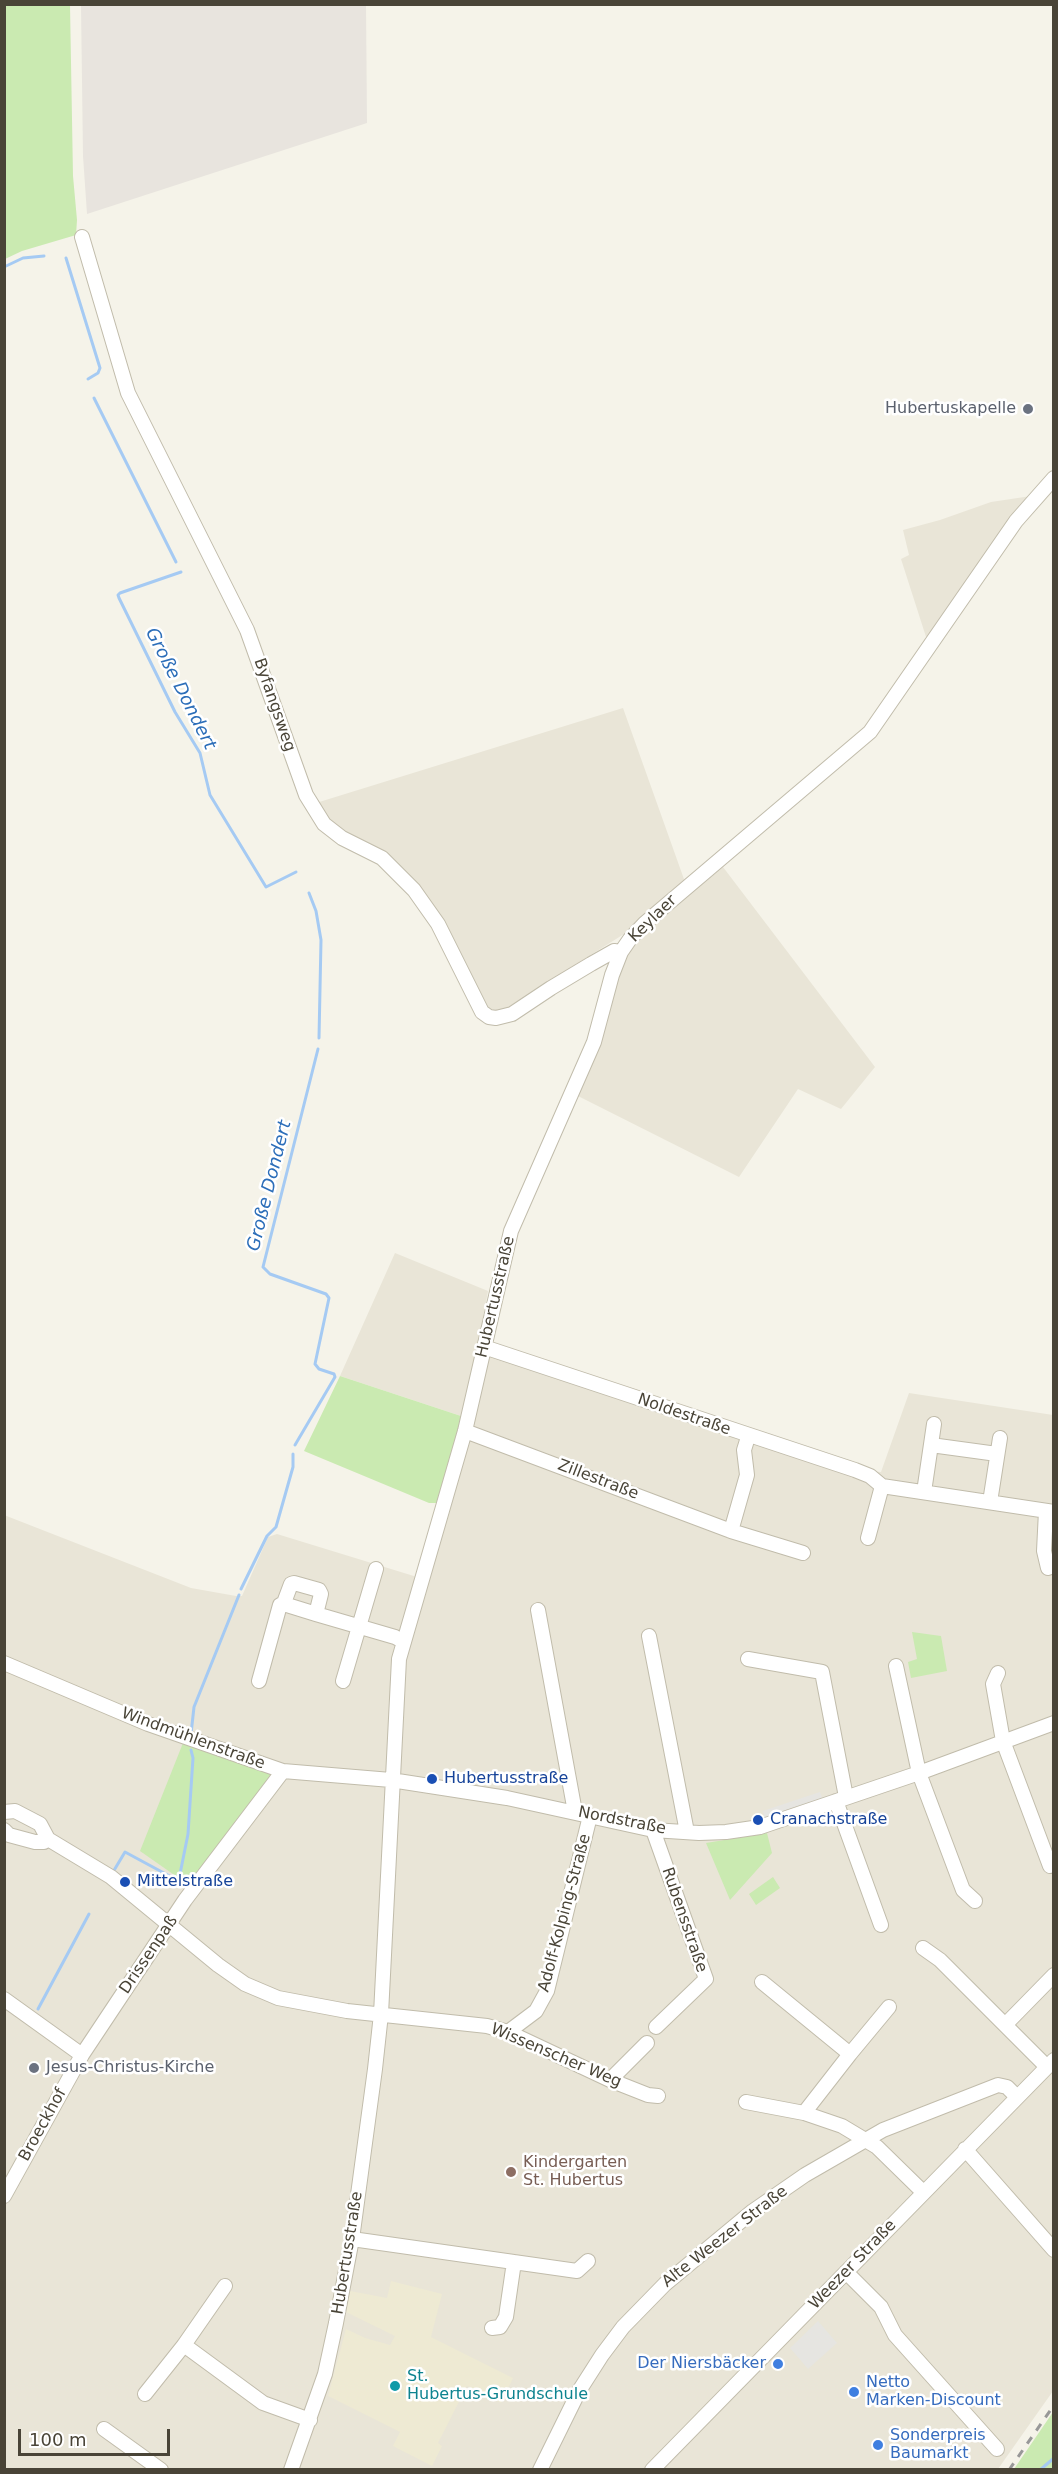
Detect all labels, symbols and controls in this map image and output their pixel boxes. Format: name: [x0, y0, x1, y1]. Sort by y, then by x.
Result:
place label: Hubertuskapelle: [885, 399, 1016, 419]
marker: Hubertuskapelle: [1021, 402, 1035, 416]
water label: Große Dondert: [140, 625, 220, 753]
street label: Byfangsweg: [249, 656, 299, 754]
street label: Keylaer: [625, 891, 681, 947]
water label: Große Dondert: [243, 1119, 297, 1253]
street label: Hubertusstraße: [473, 1234, 519, 1360]
street label: Noldestraße: [635, 1390, 733, 1440]
street label: Zillestraße: [555, 1456, 641, 1504]
street label: Windmühlenstraße: [119, 1704, 267, 1774]
place label: Hubertusstraße: [444, 1769, 568, 1789]
marker: Hubertusstraße: [425, 1772, 439, 1786]
street label: Nordstraße: [576, 1803, 668, 1839]
place label: Cranachstraße: [770, 1810, 887, 1830]
marker: Cranachstraße: [751, 1813, 765, 1827]
street label: Adolf-Kolping-Straße: [535, 1832, 595, 1994]
street label: Rubensstraße: [657, 1865, 711, 1975]
place label: Mittelstraße: [137, 1872, 233, 1892]
marker: Mittelstraße: [118, 1875, 132, 1889]
street label: Drissenpaß: [116, 1912, 182, 1998]
street label: Wissenscher Weg: [488, 2020, 624, 2092]
place label: Jesus-Christus-Kirche: [46, 2058, 214, 2078]
marker: Jesus-Christus-Kirche: [27, 2061, 41, 2075]
street label: Broeckhof: [15, 2085, 71, 2165]
place label: Kindergarten St. Hubertus: [523, 2153, 627, 2191]
marker: Kindergarten St. Hubertus: [504, 2165, 518, 2179]
street label: Alte Weezer Straße: [658, 2182, 792, 2292]
street label: Hubertusstraße: [329, 2190, 367, 2316]
street label: Weezer Straße: [805, 2216, 901, 2314]
place label: Der Niersbäcker: [637, 2354, 766, 2374]
marker: Der Niersbäcker: [771, 2357, 785, 2371]
place label: St. Hubertus-Grundschule: [407, 2367, 588, 2405]
place label: Netto Marken-Discount: [866, 2373, 1001, 2411]
marker: St. Hubertus-Grundschule: [388, 2379, 402, 2393]
marker: Netto Marken-Discount: [847, 2385, 861, 2399]
scale bar: [21, 2417, 172, 2455]
place label: Sonderpreis Baumarkt: [890, 2426, 986, 2464]
text: 100 m: [29, 2429, 87, 2450]
marker: Sonderpreis Baumarkt: [871, 2438, 885, 2452]

